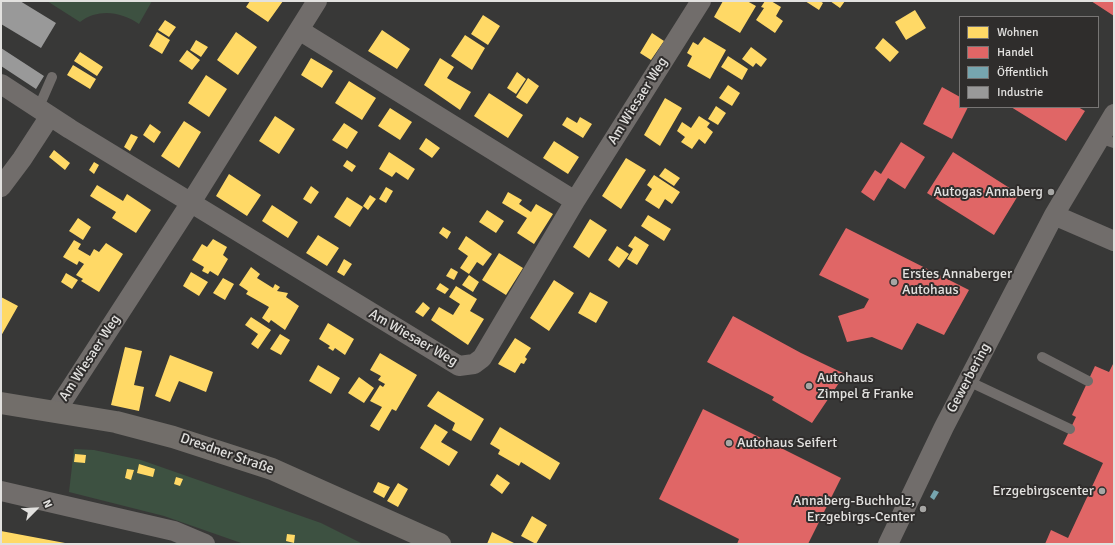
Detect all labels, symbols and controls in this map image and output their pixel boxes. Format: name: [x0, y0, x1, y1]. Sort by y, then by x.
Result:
legend: [959, 16, 1099, 108]
text: Wohnen: [997, 25, 1039, 40]
text: Handel: [997, 45, 1034, 60]
street label: Am Wiesaer Weg: [604, 54, 672, 148]
text: Öffentlich: [997, 65, 1048, 80]
text: Industrie: [997, 85, 1043, 100]
place label: Autogas Annaberg: [933, 184, 1043, 200]
marker: Autogas Annaberg: [1046, 187, 1056, 197]
place label: Erstes Annaberger Autohaus: [902, 266, 1012, 298]
marker: Erstes Annaberger Autohaus: [889, 277, 899, 287]
street label: Am Wiesaer Weg: [366, 306, 460, 370]
street label: Am Wiesaer Weg: [56, 312, 124, 404]
street label: Gewerbering: [944, 340, 994, 416]
place label: Autohaus Zimpel & Franke: [817, 370, 914, 402]
marker: Autohaus Zimpel & Franke: [804, 381, 814, 391]
street label: Dresdner Straße: [178, 430, 276, 478]
place label: Autohaus Seifert: [737, 435, 837, 451]
marker: Autohaus Seifert: [724, 438, 734, 448]
place label: Erzgebirgscenter: [992, 483, 1094, 499]
marker: Erzgebirgscenter: [1097, 486, 1107, 496]
north arrow: [16, 489, 56, 529]
place label: Annaberg-Buchholz, Erzgebirgs-Center: [793, 493, 915, 526]
text: N: [40, 498, 55, 510]
marker: Annaberg-Buchholz, Erzgebirgs-Center: [918, 504, 928, 514]

